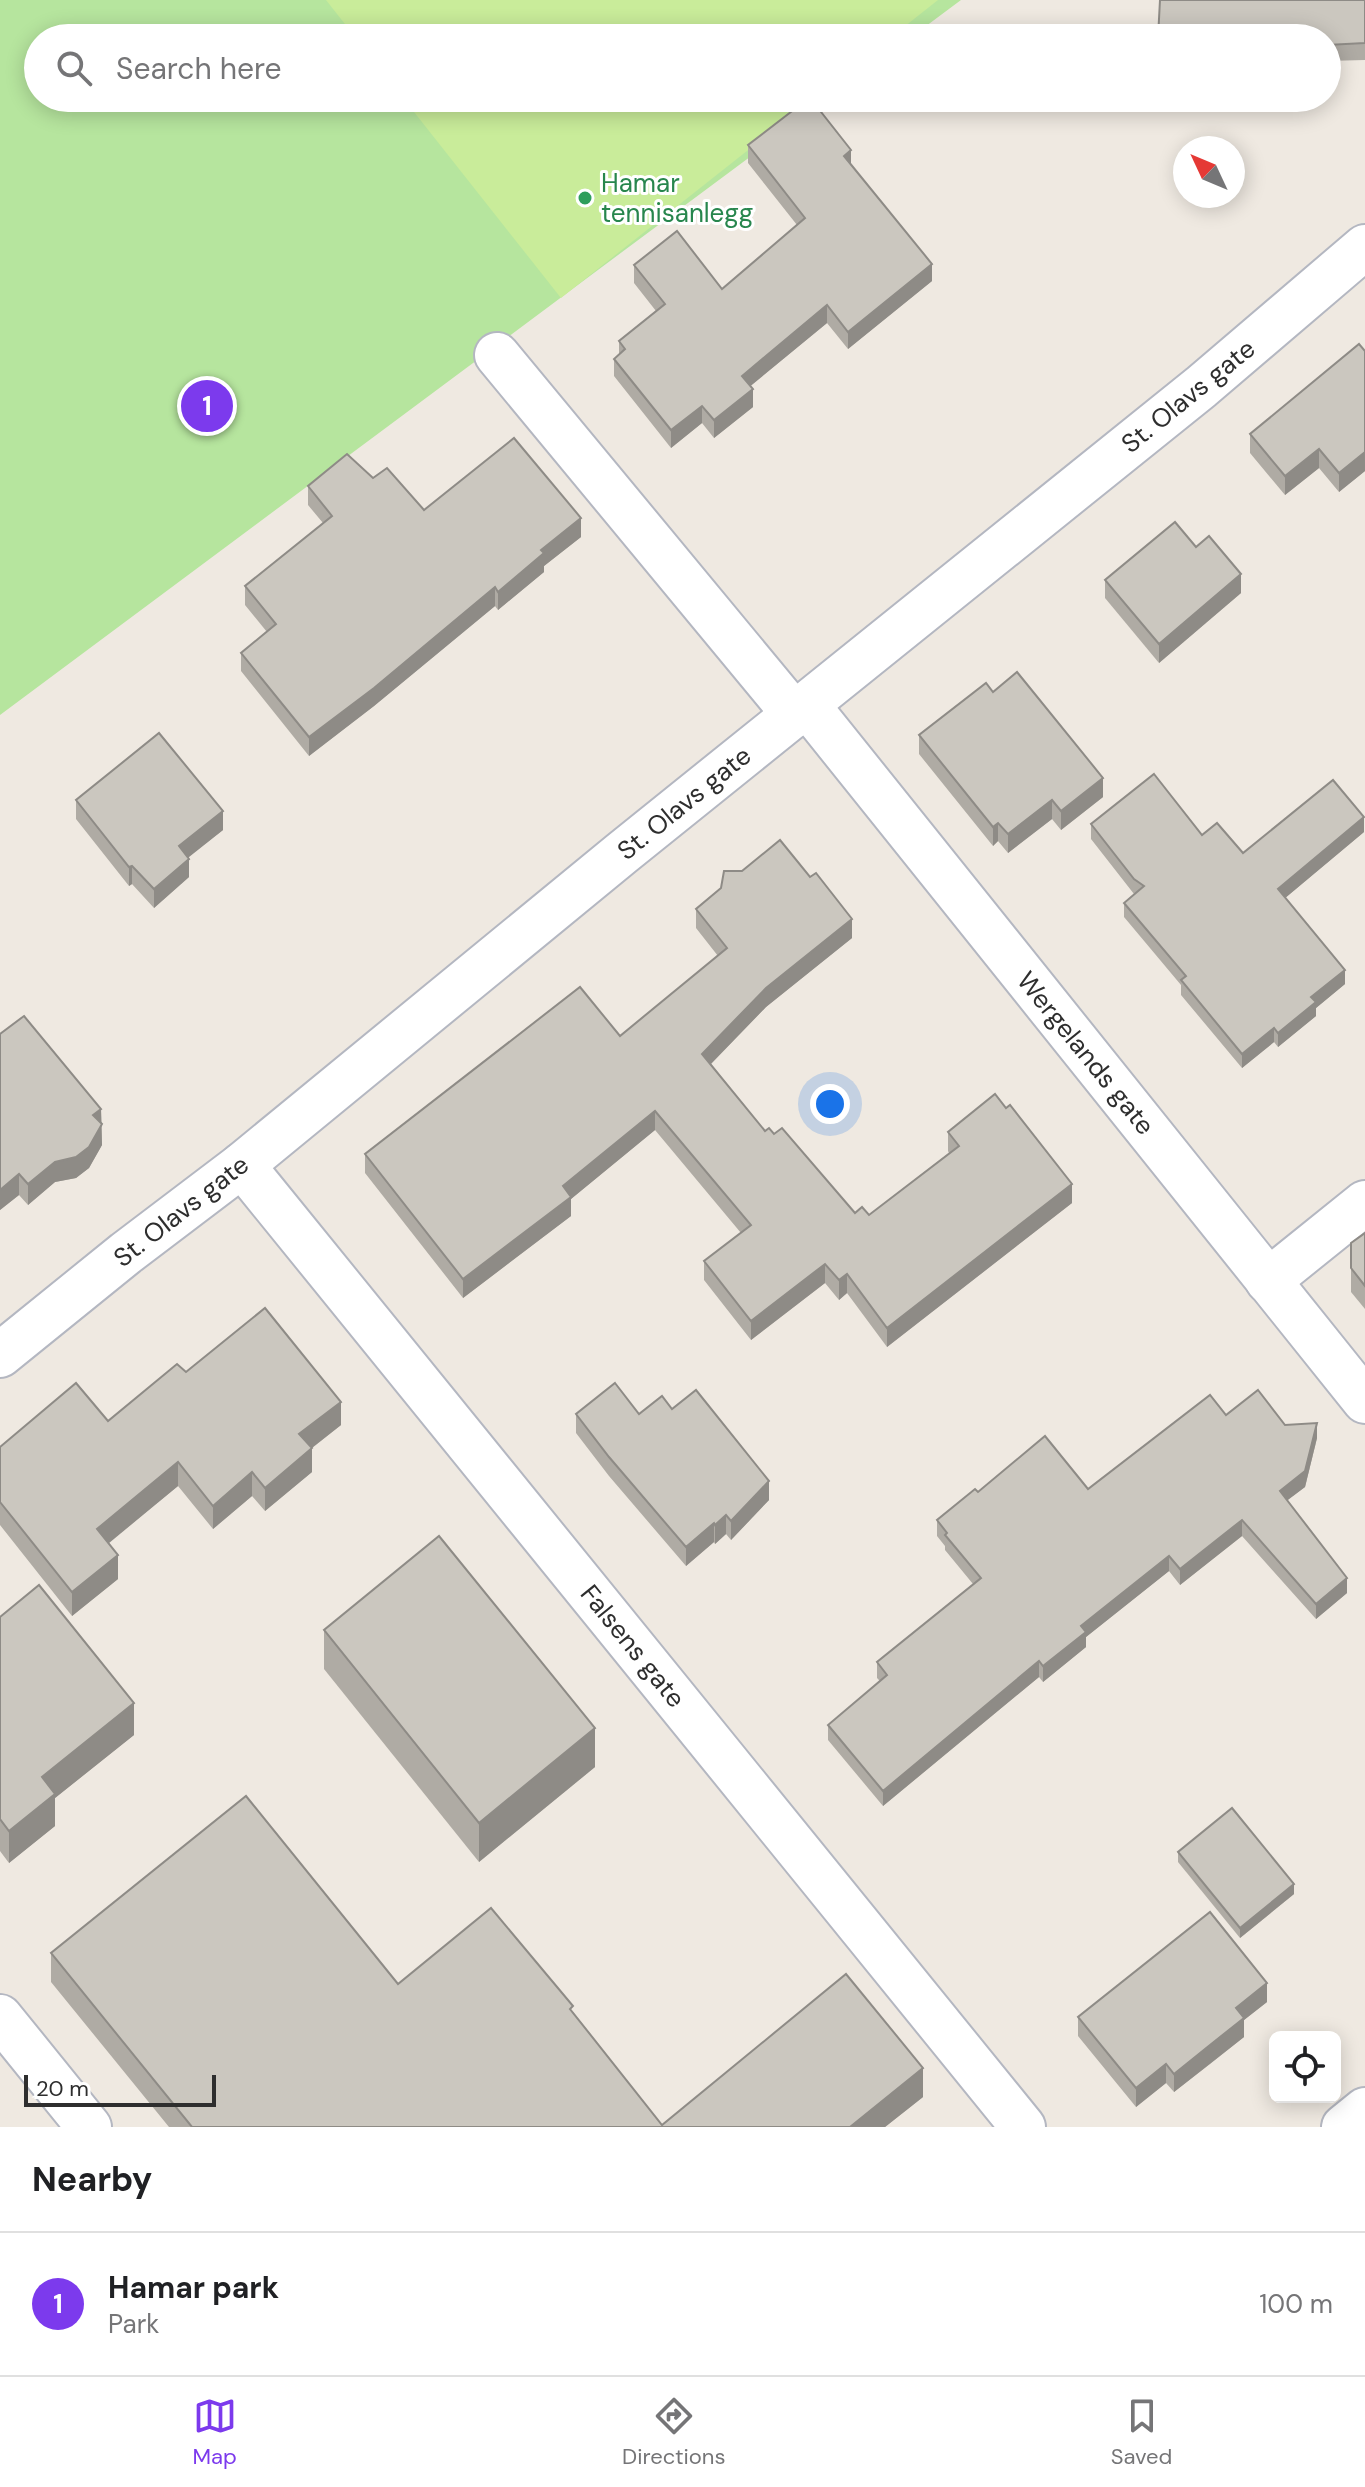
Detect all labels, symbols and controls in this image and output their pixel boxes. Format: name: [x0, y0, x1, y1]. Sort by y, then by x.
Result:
search box: [24, 24, 1341, 112]
icon: search: [52, 46, 96, 90]
text: Search here: [116, 49, 282, 88]
north arrow: [1173, 136, 1245, 208]
place label: Hamar tennisanlegg: [601, 166, 753, 230]
marker: Hamar tennisanlegg: [576, 189, 594, 207]
street label: St. Olavs gate: [1114, 332, 1262, 460]
pin: 1: [181, 376, 233, 436]
street label: St. Olavs gate: [610, 739, 758, 867]
street label: Wergelands gate: [1010, 964, 1162, 1142]
your location: [810, 1084, 850, 1124]
street label: St. Olavs gate: [106, 1147, 256, 1275]
street label: Falsens gate: [573, 1578, 693, 1714]
map controls: [1269, 2031, 1341, 2103]
button: locate: [1269, 2031, 1341, 2103]
scale bar: [24, 2071, 216, 2107]
text: 20 m: [36, 2074, 89, 2103]
text: Nearby: [32, 2157, 152, 2202]
text: Hamar park: [108, 2268, 279, 2307]
text: 1: [53, 2287, 63, 2321]
text: 100 m: [1259, 2287, 1333, 2321]
text: Park: [108, 2307, 159, 2341]
tab: Map: [193, 2394, 237, 2471]
tab: Directions: [622, 2394, 726, 2471]
tab: Saved: [1111, 2394, 1172, 2471]

